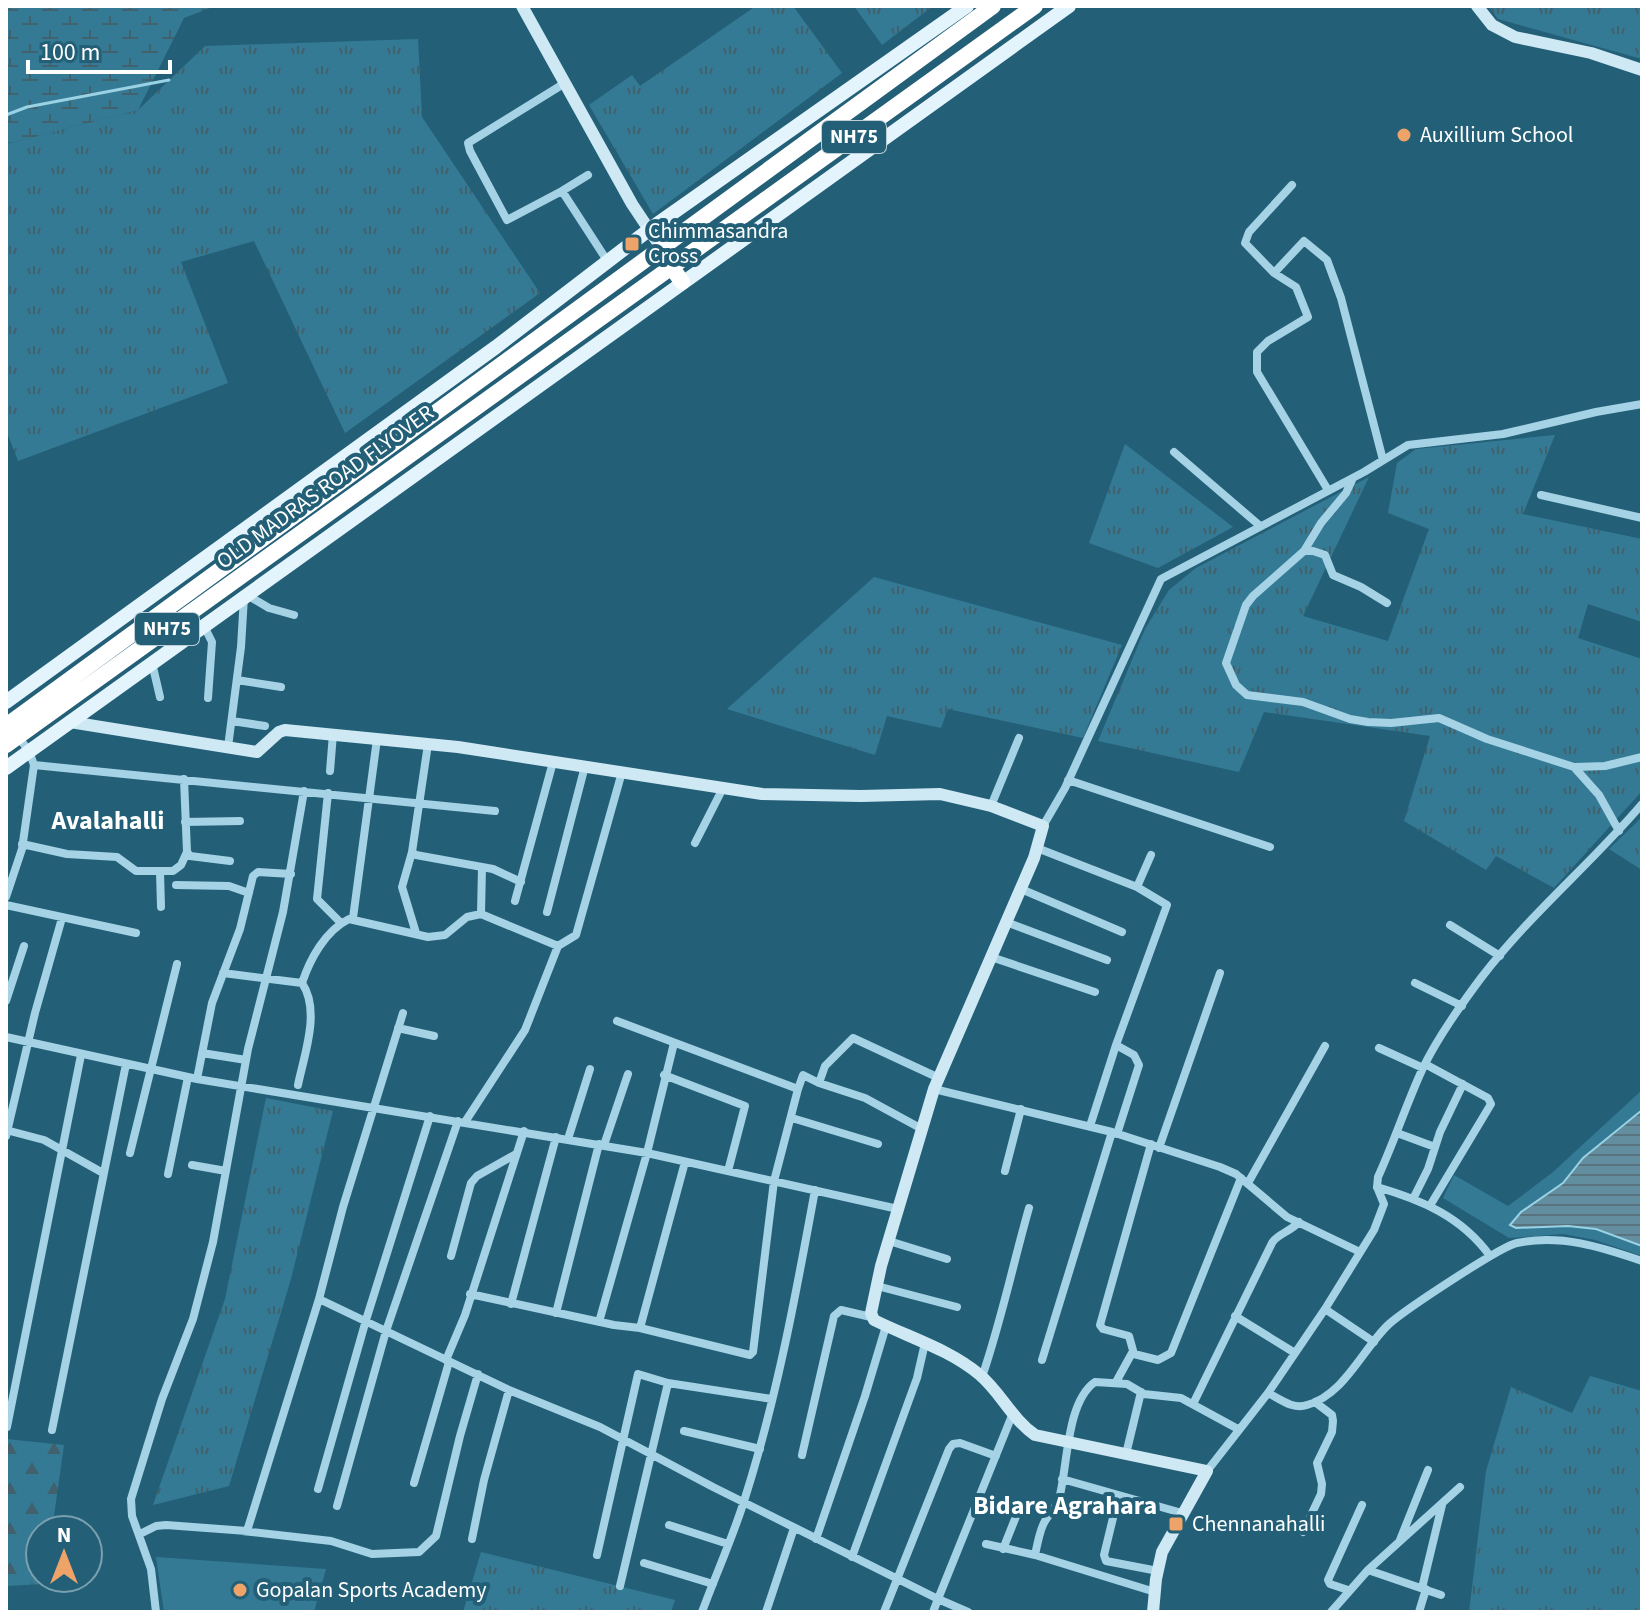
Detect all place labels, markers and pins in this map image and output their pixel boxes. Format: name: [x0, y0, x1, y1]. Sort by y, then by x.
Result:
place label: Auxillium School: [1420, 119, 1573, 151]
marker: Auxillium School: [1395, 126, 1413, 144]
place label: Chimmasandra Cross: [648, 215, 788, 272]
marker: Chimmasandra Cross: [623, 235, 641, 253]
place label: Chennanahalli: [1192, 1508, 1325, 1540]
marker: Chennanahalli: [1167, 1515, 1185, 1533]
place label: Gopalan Sports Academy: [256, 1574, 487, 1606]
marker: Gopalan Sports Academy: [231, 1581, 249, 1599]

